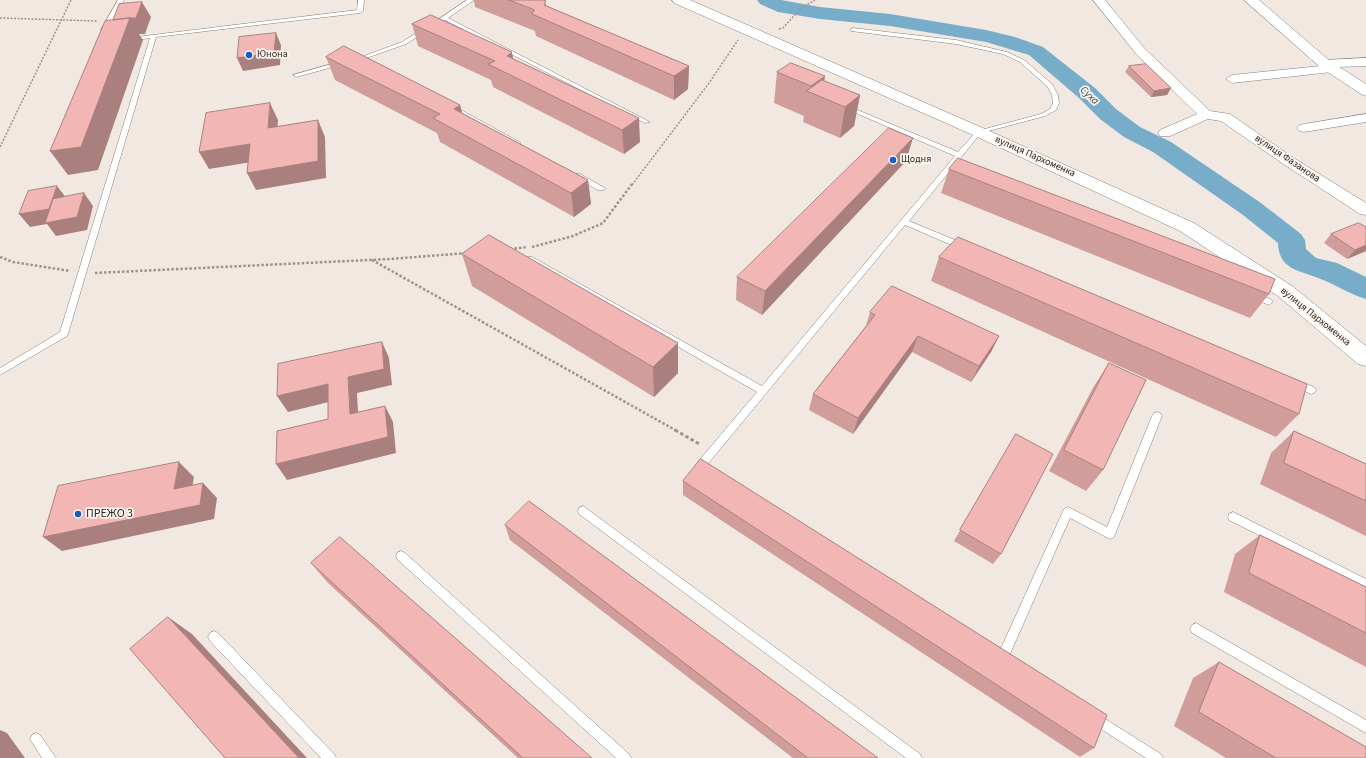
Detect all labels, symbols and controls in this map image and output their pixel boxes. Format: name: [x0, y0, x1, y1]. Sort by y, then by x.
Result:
place label: Юнона: [257, 49, 288, 61]
marker: Юнона: [244, 50, 254, 60]
water label: Суха: [1077, 84, 1101, 108]
street label: вулиця Фазанова: [1252, 133, 1322, 185]
street label: вулиця Пархоменка: [993, 134, 1077, 180]
place label: Щодня: [901, 154, 931, 166]
marker: Щодня: [888, 155, 898, 165]
street label: вулиця Пархоменка: [1278, 285, 1352, 349]
place label: ПРЕЖО 3: [86, 507, 133, 521]
marker: ПРЕЖО 3: [73, 509, 83, 519]

